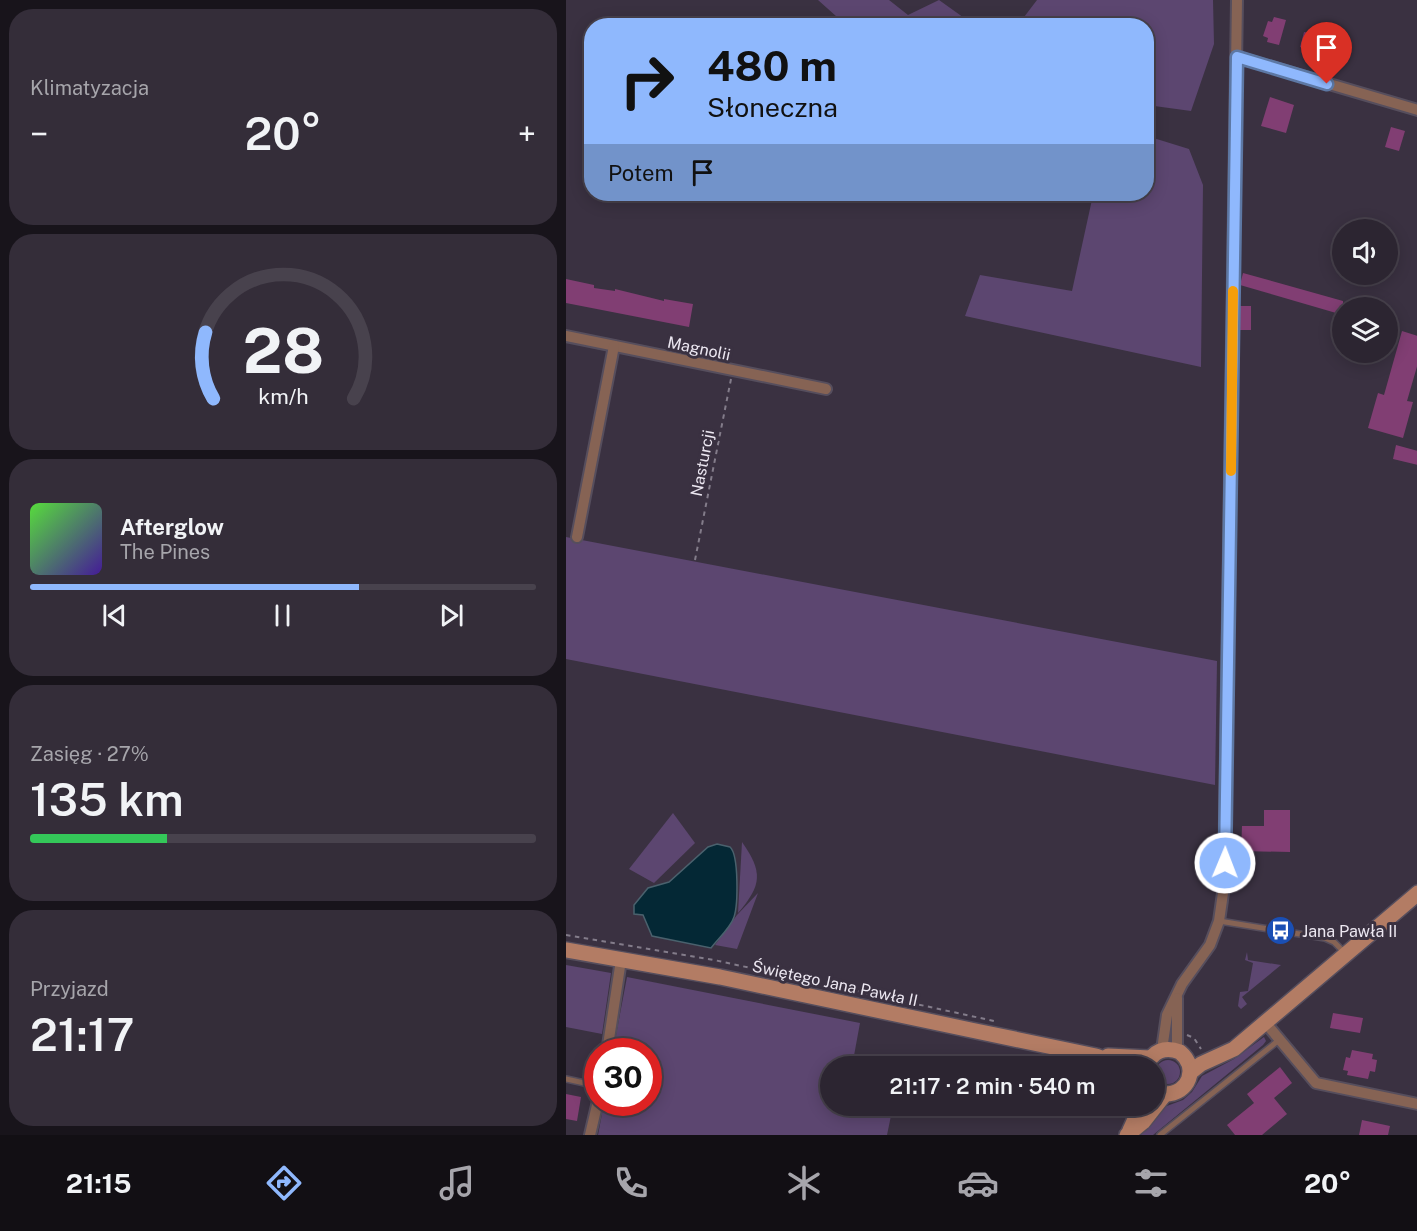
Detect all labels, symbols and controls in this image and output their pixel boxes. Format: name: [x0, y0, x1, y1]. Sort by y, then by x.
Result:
pin: [1301, 22, 1352, 84]
icon: arrive: [1310, 31, 1343, 64]
text: 480 m: [707, 41, 837, 90]
icon: right: [608, 42, 686, 120]
text: Klimatyzacja: [30, 76, 149, 100]
text: Słoneczna: [707, 91, 838, 123]
text: 20°: [244, 107, 322, 160]
text: −: [30, 115, 48, 153]
text: +: [518, 115, 536, 153]
icon: arrive: [686, 156, 719, 189]
text: Potem: [608, 160, 674, 186]
map controls: [1332, 219, 1398, 363]
button: sound: [1332, 219, 1398, 285]
button: layers: [1332, 297, 1398, 363]
text: 28: [242, 314, 324, 387]
street label: Magnolii: [666, 333, 732, 364]
text: km/h: [258, 385, 308, 410]
street label: Nasturcji: [687, 428, 718, 498]
text: Afterglow: [120, 514, 224, 540]
text: The Pines: [120, 540, 210, 564]
icon: previous: [98, 599, 131, 632]
icon: pause: [266, 599, 299, 632]
icon: next: [435, 599, 468, 632]
text: Zasięg · 27%: [30, 742, 149, 766]
text: 135 km: [30, 773, 184, 826]
position arrow: [1193, 831, 1257, 895]
bus stop icon: Jana Pawła II: [1265, 915, 1297, 947]
place label: Jana Pawła II: [1302, 922, 1397, 941]
street label: Świętego Jana Pawła II: [750, 956, 920, 1010]
text: Przyjazd: [30, 977, 109, 1001]
text: 21:17: [30, 1008, 134, 1061]
speed limit sign: 30: [584, 1038, 662, 1116]
text: 21:17 · 2 min · 540 m: [890, 1073, 1095, 1099]
icon: directions: [263, 1162, 305, 1204]
icon: music: [436, 1162, 478, 1204]
icon: phone: [610, 1162, 652, 1204]
icon: climate: [783, 1162, 825, 1204]
icon: car: [957, 1162, 999, 1204]
icon: filters: [1130, 1162, 1172, 1204]
text: 21:15: [66, 1167, 132, 1199]
text: 20°: [1304, 1167, 1351, 1199]

